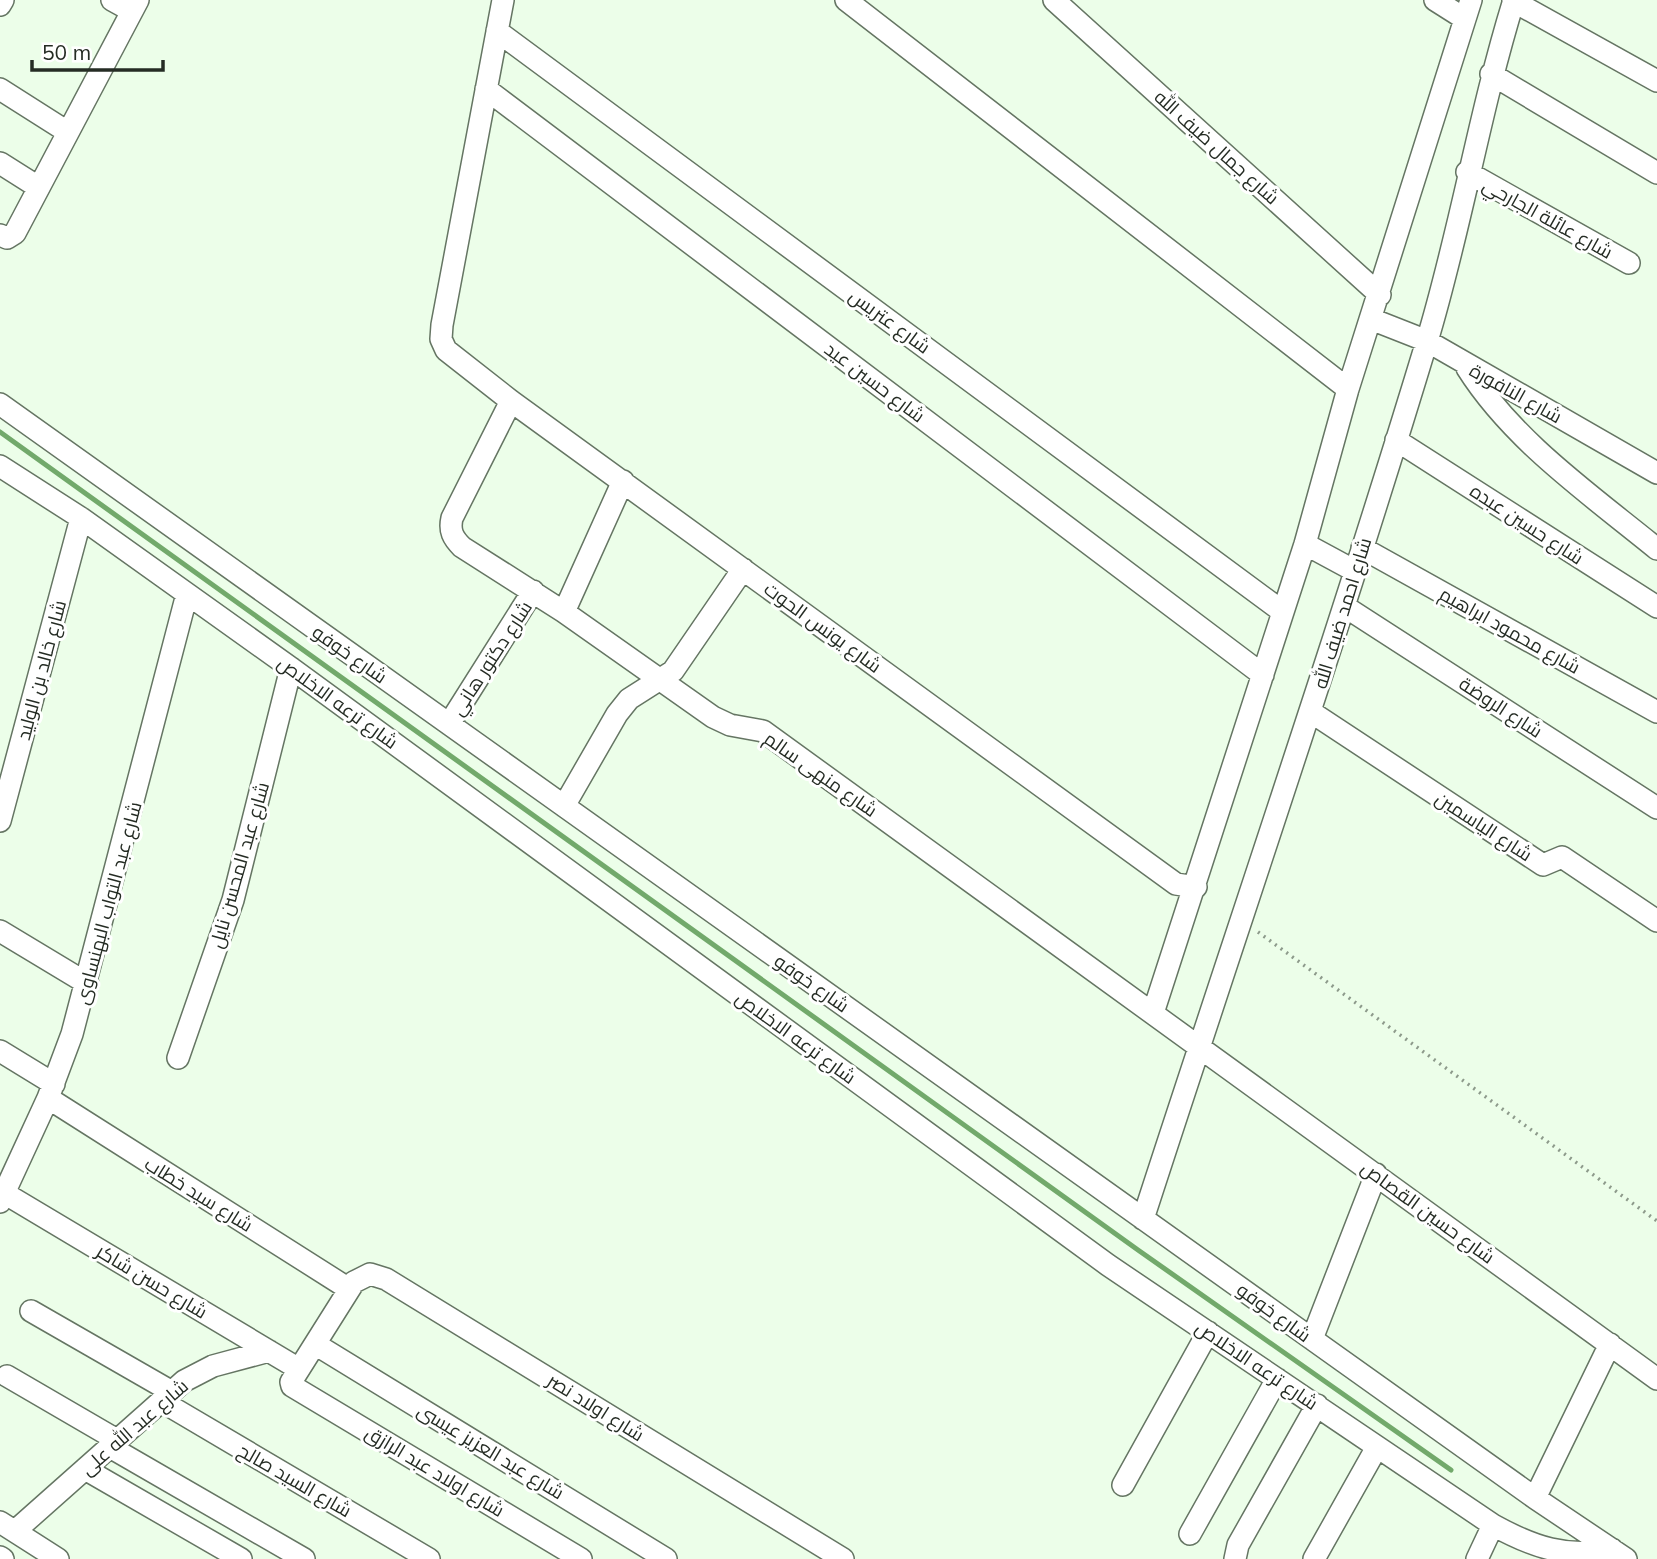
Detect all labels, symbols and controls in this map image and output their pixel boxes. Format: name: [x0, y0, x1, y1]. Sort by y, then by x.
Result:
scale bar: [32, 28, 163, 72]
text: 50 m: [42, 39, 91, 65]
street label: شارع جمال ضيف الله: [1148, 85, 1284, 211]
street label: شارع عائلة الجارحي: [1477, 172, 1617, 266]
street label: شارع عتريس: [844, 283, 935, 360]
street label: شارع حسين عيد: [819, 336, 930, 429]
street label: شارع النافورة: [1465, 358, 1566, 430]
street label: شارع حسين عبده: [1465, 478, 1588, 571]
street label: شارع احمد ضيف الله: [1308, 535, 1378, 692]
street label: شارع يونس الحوت: [758, 576, 886, 679]
street label: شارع محمود ابراهيم: [1434, 581, 1585, 680]
street label: شارع دكتور هاني: [445, 596, 540, 721]
street label: شارع خالد بن الوليد: [11, 597, 73, 743]
street label: شارع خوفو: [307, 620, 392, 690]
street label: شارع ترعه الاخلاص: [272, 650, 403, 755]
street label: شارع الروضة: [1454, 671, 1547, 745]
street label: شارع منهى سالم: [759, 726, 882, 824]
street label: شارع عبد المحسن نايل: [204, 779, 276, 951]
street label: شارع الياسمين: [1430, 786, 1537, 868]
street label: شارع عبد التواب البهنساوى: [69, 799, 149, 1008]
street label: شارع خوفو: [769, 949, 854, 1019]
street label: شارع ترعه الاخلاص: [730, 985, 861, 1090]
street label: شارع سيد خطاب: [139, 1151, 258, 1239]
street label: شارع حسين القصاص: [1355, 1155, 1500, 1270]
street label: شارع حسن شاكر: [90, 1238, 212, 1325]
street label: شارع خوفو: [1231, 1277, 1316, 1349]
street label: شارع ترعه الاخلاص: [1190, 1315, 1323, 1417]
street label: شارع اولاد نصر: [541, 1367, 649, 1448]
street label: شارع عبد الله على: [75, 1374, 194, 1482]
street label: شارع عبد العزيز عيسى: [412, 1398, 569, 1506]
street label: شارع اولاد عبد الرازق: [360, 1420, 509, 1524]
street label: شارع السيد صالح: [233, 1438, 356, 1524]

